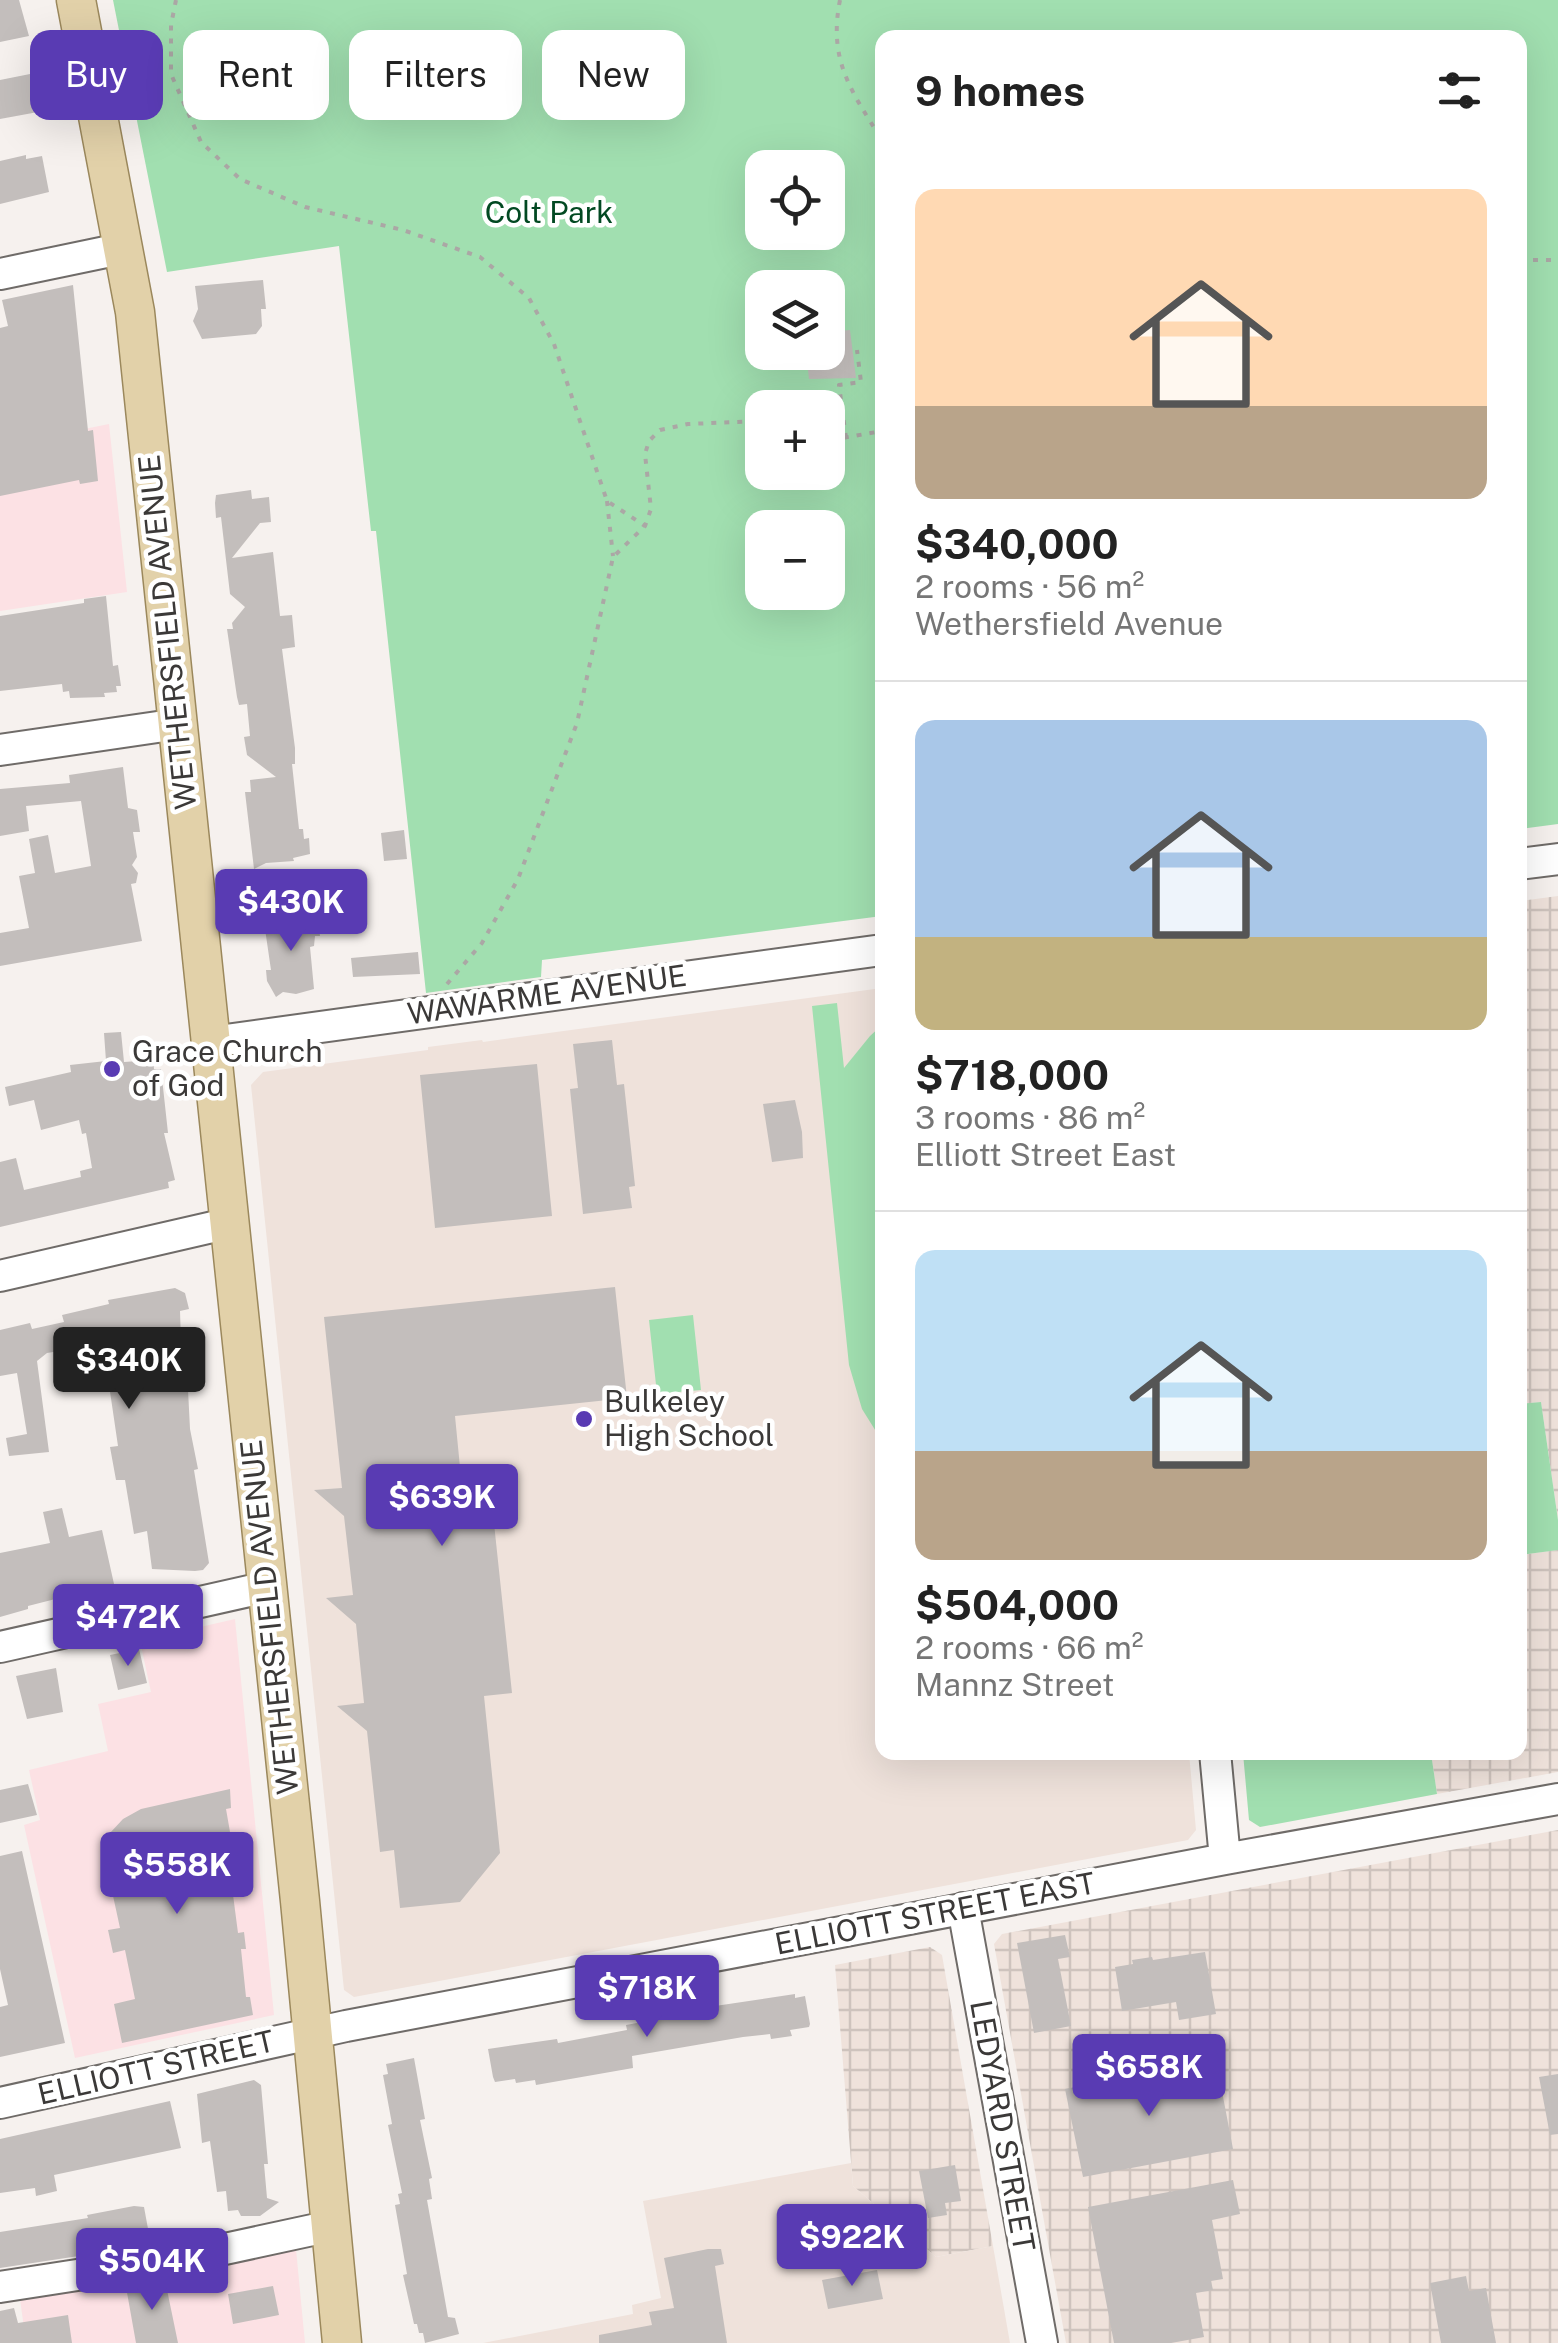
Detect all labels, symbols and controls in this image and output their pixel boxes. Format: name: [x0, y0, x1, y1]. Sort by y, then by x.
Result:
chip: Buy: [30, 30, 163, 120]
chip: Rent: [183, 30, 329, 120]
chip: Filters: [349, 30, 522, 120]
chip: New: [542, 30, 685, 120]
icon: filters: [1432, 63, 1487, 118]
text: 9 homes: [915, 66, 1085, 115]
map controls: [745, 150, 845, 610]
button: locate: [745, 150, 845, 250]
park label: Colt Park: [485, 194, 613, 230]
icon: home: [1111, 254, 1291, 434]
button: layers: [745, 270, 845, 370]
button: +: [745, 390, 845, 490]
street label: WETHERSFIELD AVENUE: [130, 453, 204, 811]
button: −: [745, 510, 845, 610]
text: $340,000: [915, 519, 1119, 568]
text: 2 rooms · 56 m²: [915, 568, 1144, 605]
text: Wethersfield Avenue: [915, 605, 1223, 642]
icon: home: [1111, 785, 1291, 965]
pin: $430K: [221, 869, 361, 954]
text: $430K: [237, 883, 345, 920]
street label: WAWARME AVENUE: [405, 957, 689, 1031]
place label: Grace Church of God: [132, 1033, 323, 1103]
text: $718,000: [915, 1050, 1109, 1099]
marker: Grace Church of God: [101, 1058, 123, 1080]
text: 3 rooms · 86 m²: [915, 1099, 1145, 1136]
text: Elliott Street East: [915, 1136, 1176, 1173]
icon: home: [1111, 1315, 1291, 1495]
pin: $340K: [59, 1327, 199, 1412]
text: $340K: [75, 1341, 183, 1378]
place label: Bulkeley High School: [604, 1383, 774, 1453]
marker: Bulkeley High School: [573, 1408, 595, 1430]
street label: WETHERSFIELD AVENUE: [232, 1438, 306, 1796]
pin: $639K: [372, 1464, 512, 1549]
text: $639K: [388, 1478, 496, 1515]
text: $504,000: [915, 1580, 1119, 1629]
pin: $472K: [58, 1584, 198, 1669]
text: $472K: [75, 1598, 181, 1635]
text: 2 rooms · 66 m²: [915, 1629, 1143, 1666]
text: Mannz Street: [915, 1666, 1114, 1703]
pin: $558K: [107, 1832, 247, 1917]
text: $558K: [122, 1846, 232, 1883]
street label: ELLIOTT STREET EAST: [772, 1864, 1098, 1962]
pin: $718K: [577, 1955, 717, 2040]
text: $718K: [597, 1969, 697, 2006]
street label: LEDYARD STREET: [963, 1997, 1043, 2255]
street label: ELLIOTT STREET: [34, 2022, 278, 2112]
pin: $658K: [1079, 2034, 1219, 2119]
text: $658K: [1095, 2048, 1203, 2085]
pin: $922K: [782, 2204, 922, 2289]
text: $922K: [799, 2218, 905, 2255]
pin: $504K: [82, 2228, 222, 2313]
text: $504K: [98, 2242, 206, 2279]

